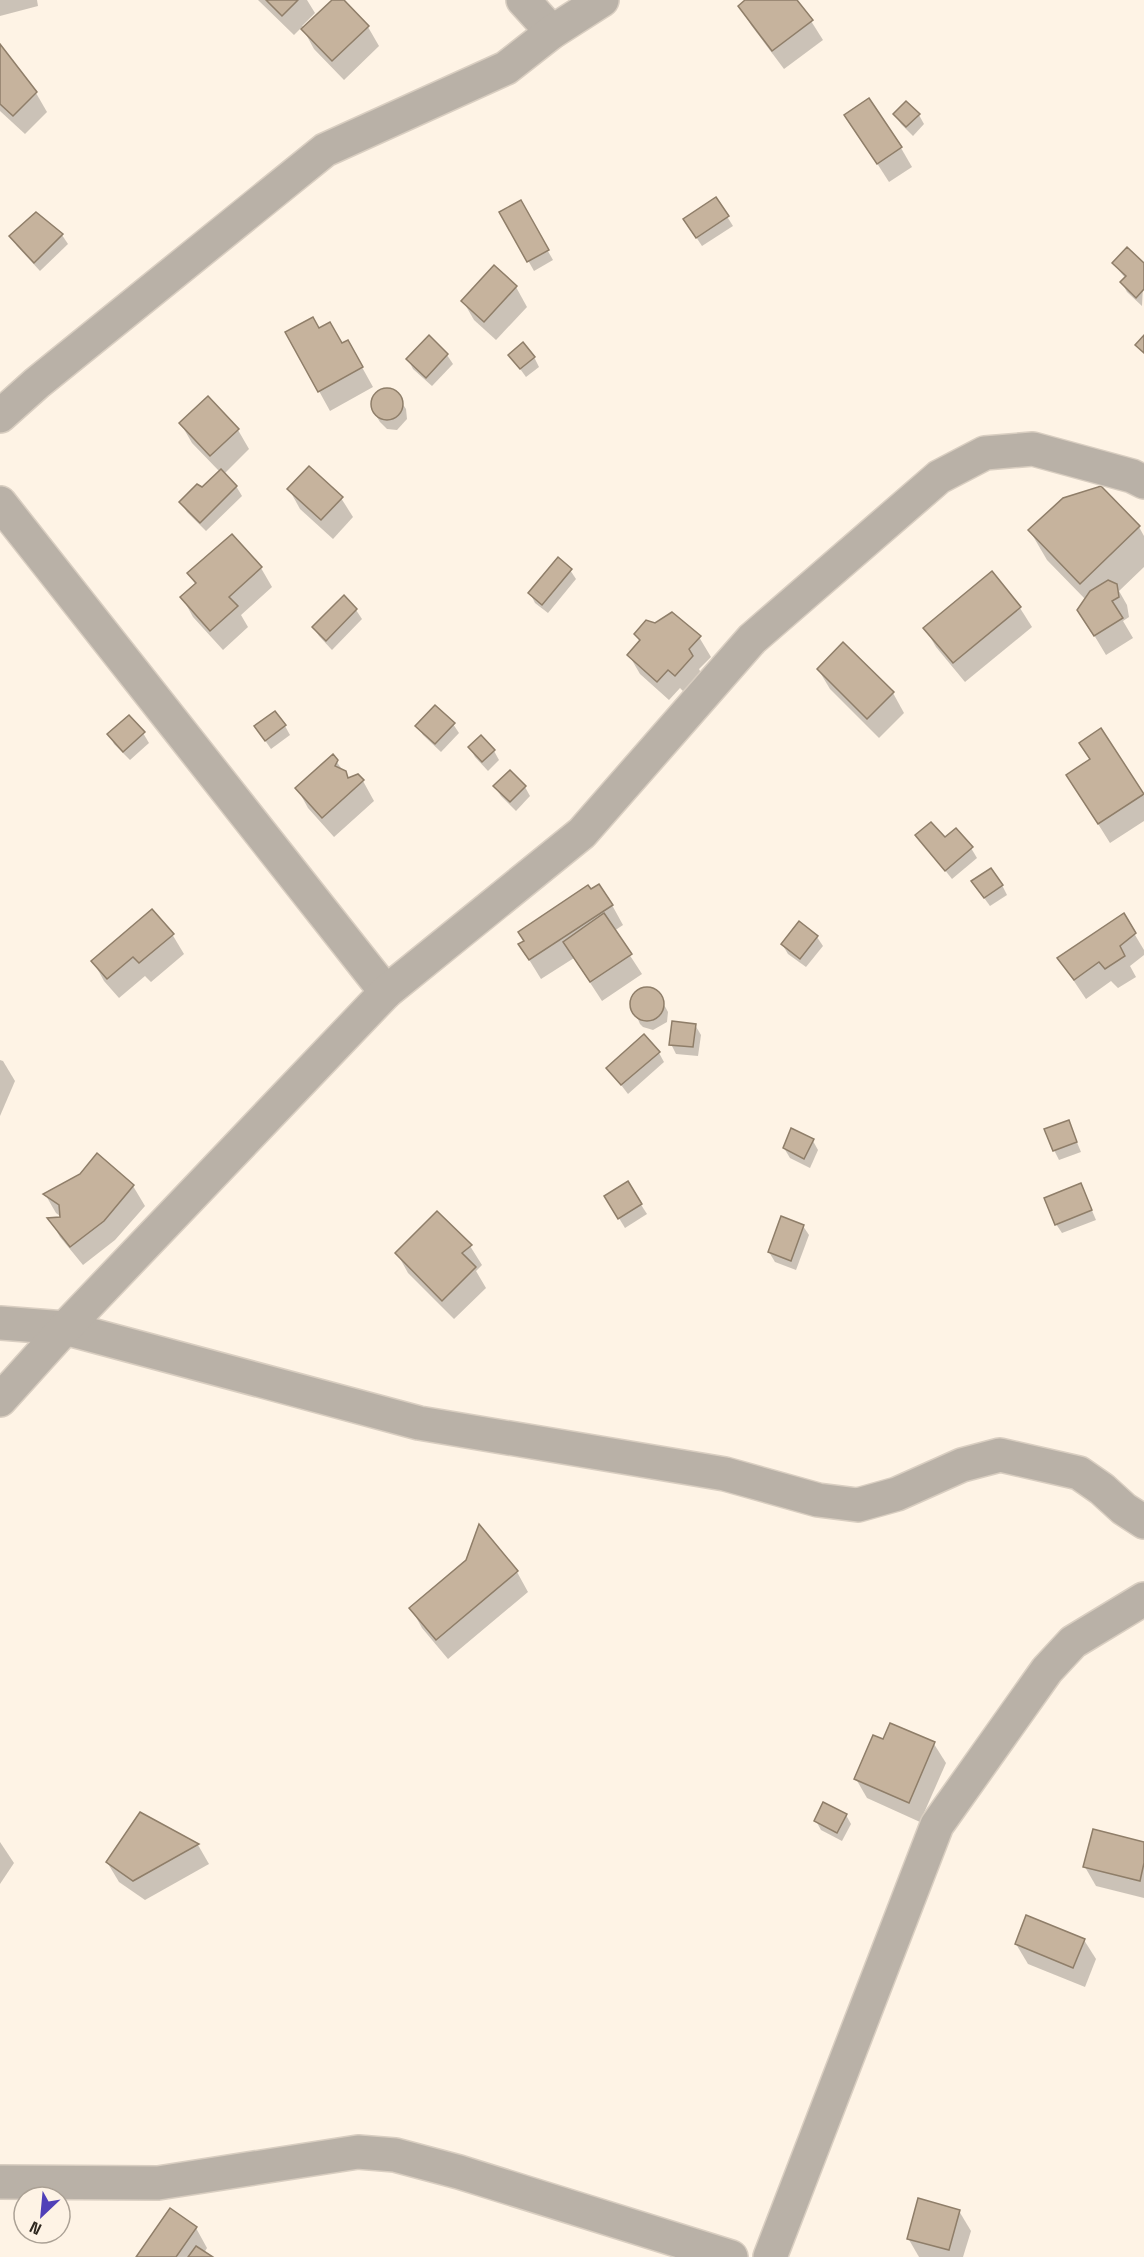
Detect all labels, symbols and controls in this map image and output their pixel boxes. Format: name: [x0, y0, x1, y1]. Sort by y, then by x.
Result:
north arrow: [12, 2185, 72, 2245]
text: N: [26, 2216, 45, 2240]

